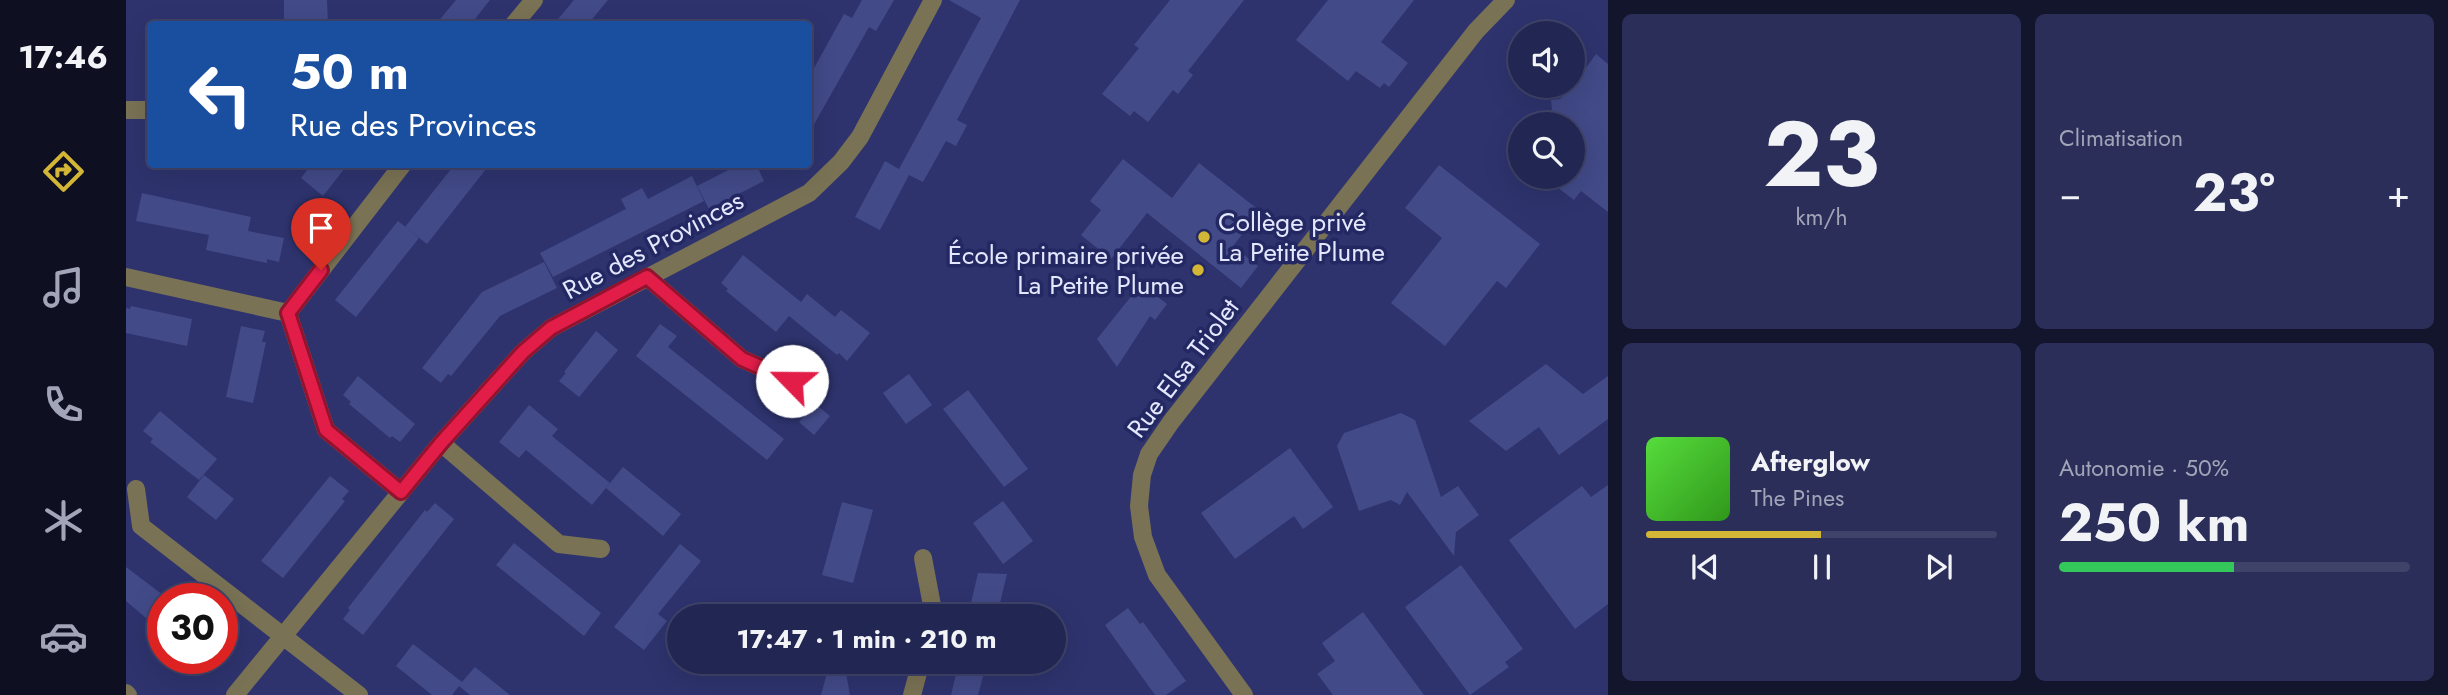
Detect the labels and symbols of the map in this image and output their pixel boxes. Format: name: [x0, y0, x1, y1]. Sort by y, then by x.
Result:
street label: Rue des Provinces: [556, 181, 750, 309]
pin: [291, 198, 351, 270]
place label: Collège privé La Petite Plume: [1218, 203, 1385, 271]
marker: Collège privé La Petite Plume: [1196, 229, 1212, 245]
place label: École primaire privée La Petite Plume: [948, 236, 1184, 304]
marker: École primaire privée La Petite Plume: [1190, 262, 1206, 278]
street label: Rue Elsa Triolet: [1118, 290, 1249, 446]
position arrow: [755, 344, 829, 418]
speed limit sign: 30: [147, 583, 238, 674]

